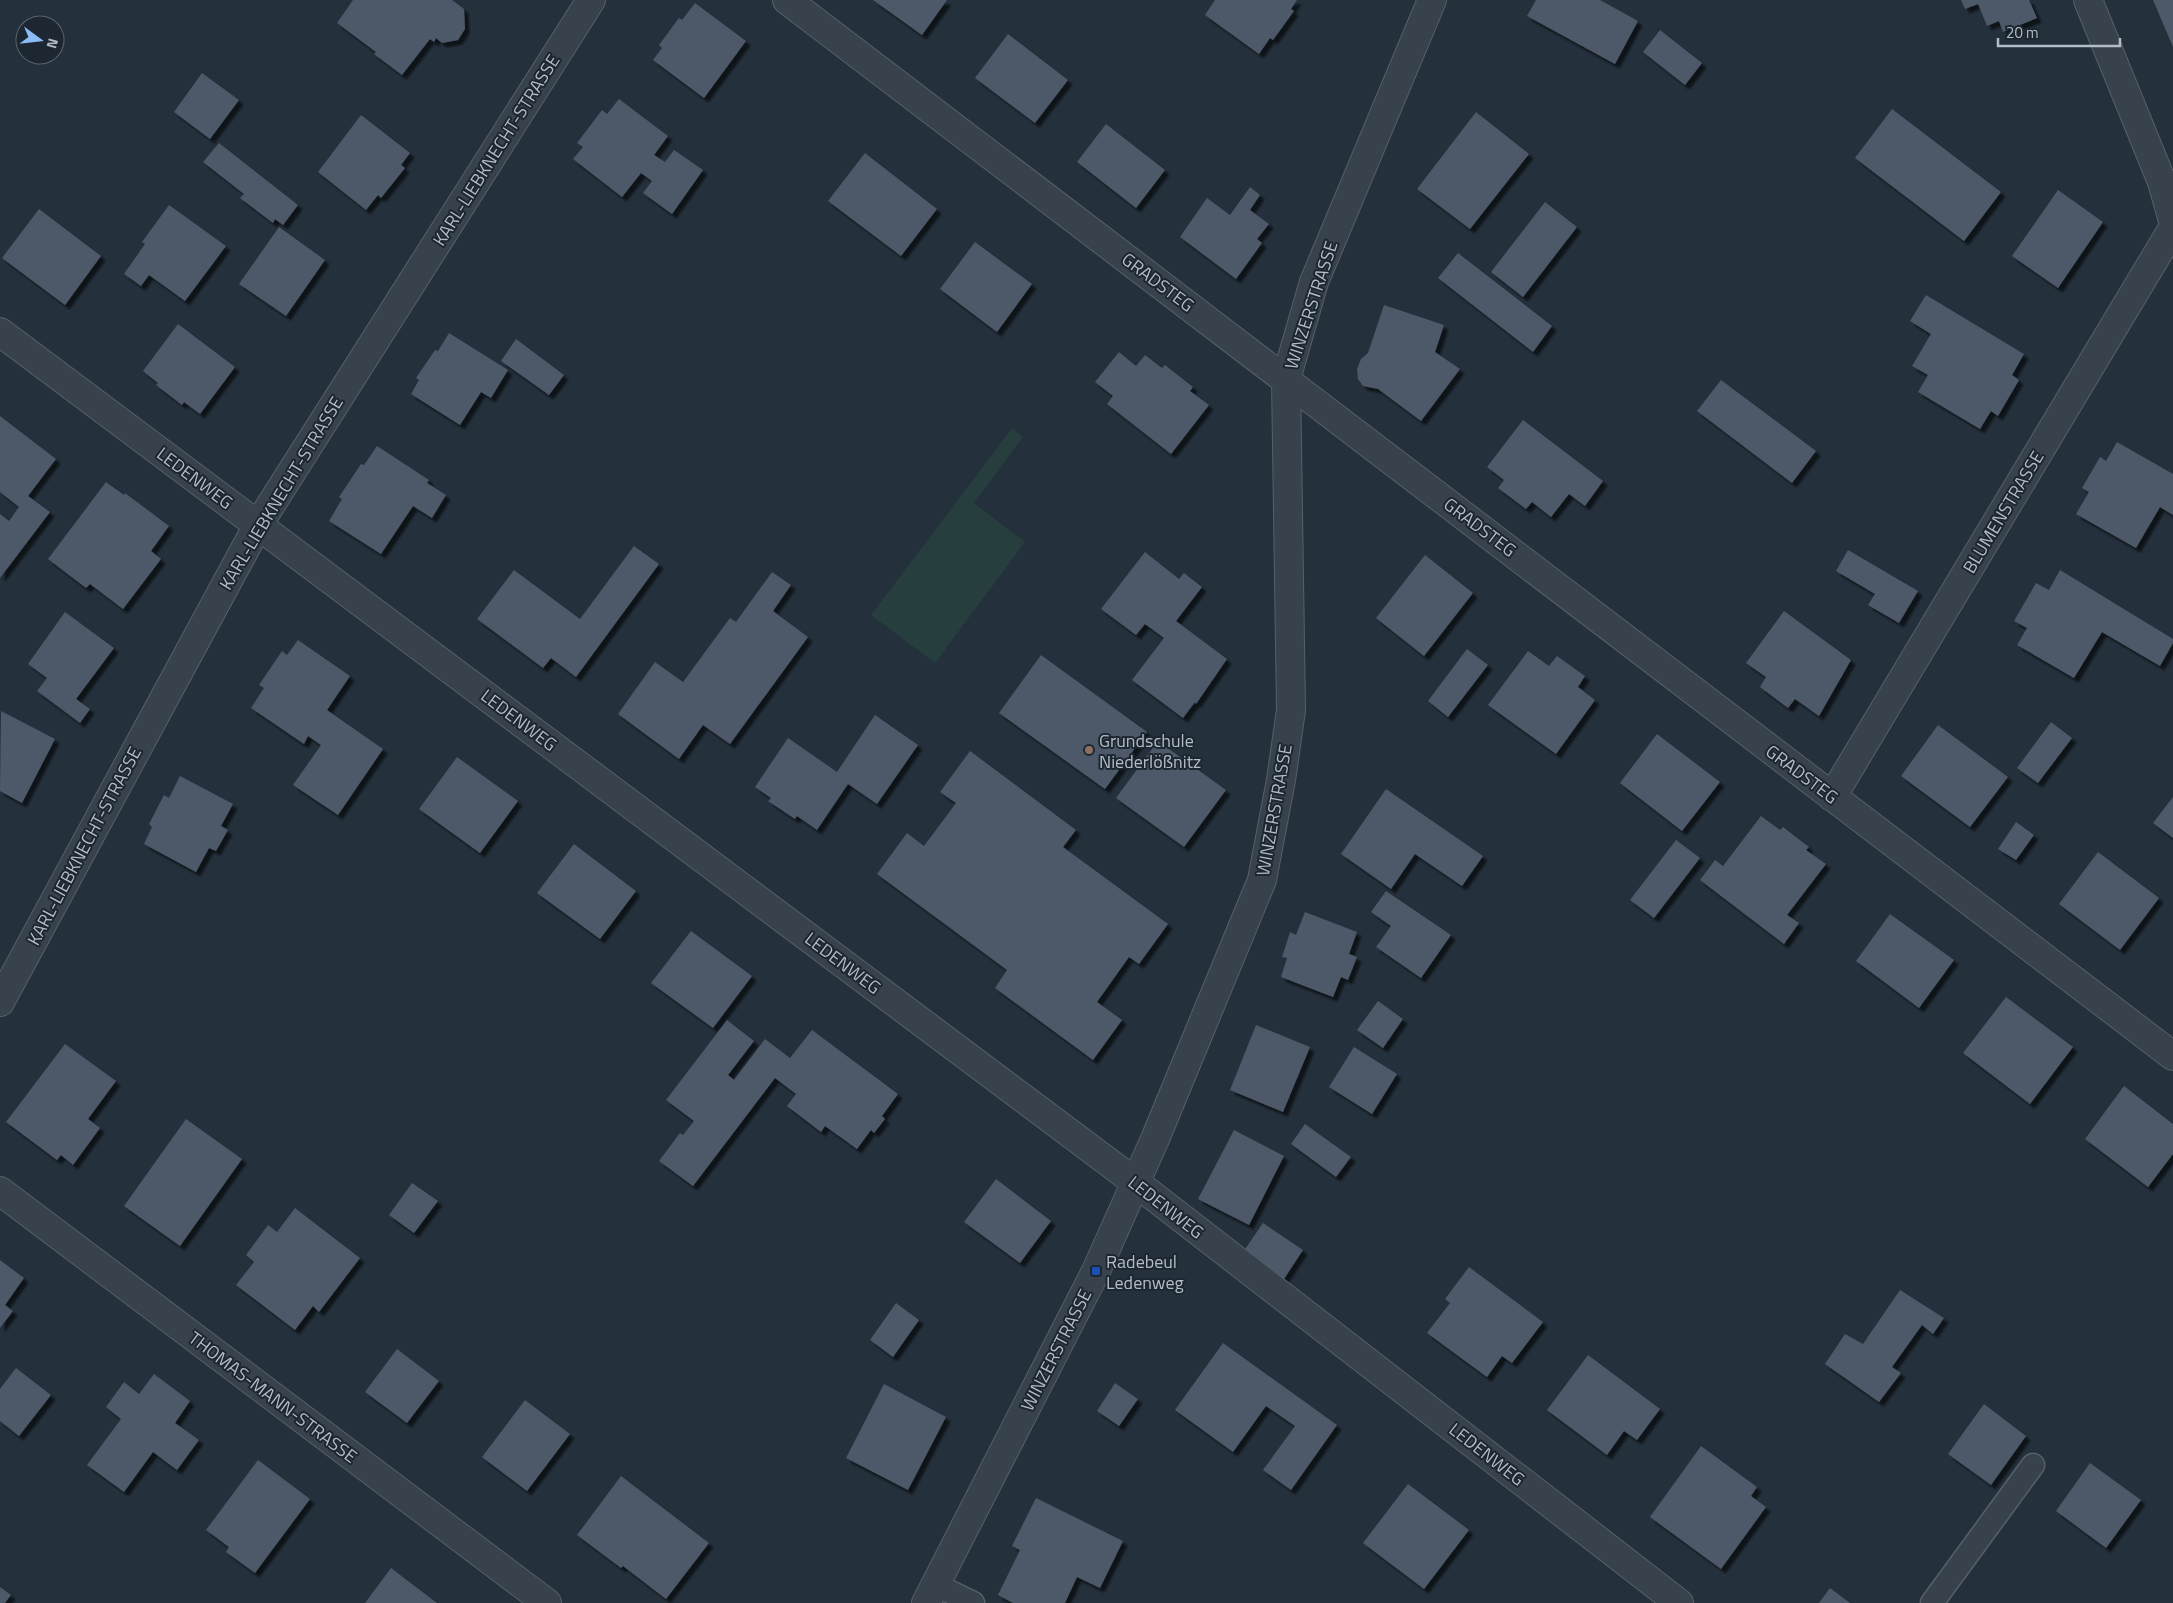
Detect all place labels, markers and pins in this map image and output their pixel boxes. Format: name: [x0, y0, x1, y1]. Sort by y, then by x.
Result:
place label: Grundschule Niederlößnitz: [1099, 727, 1201, 775]
marker: Grundschule Niederlößnitz: [1083, 744, 1095, 756]
place label: Radebeul Ledenweg: [1106, 1248, 1184, 1296]
marker: Radebeul Ledenweg: [1090, 1265, 1102, 1277]

